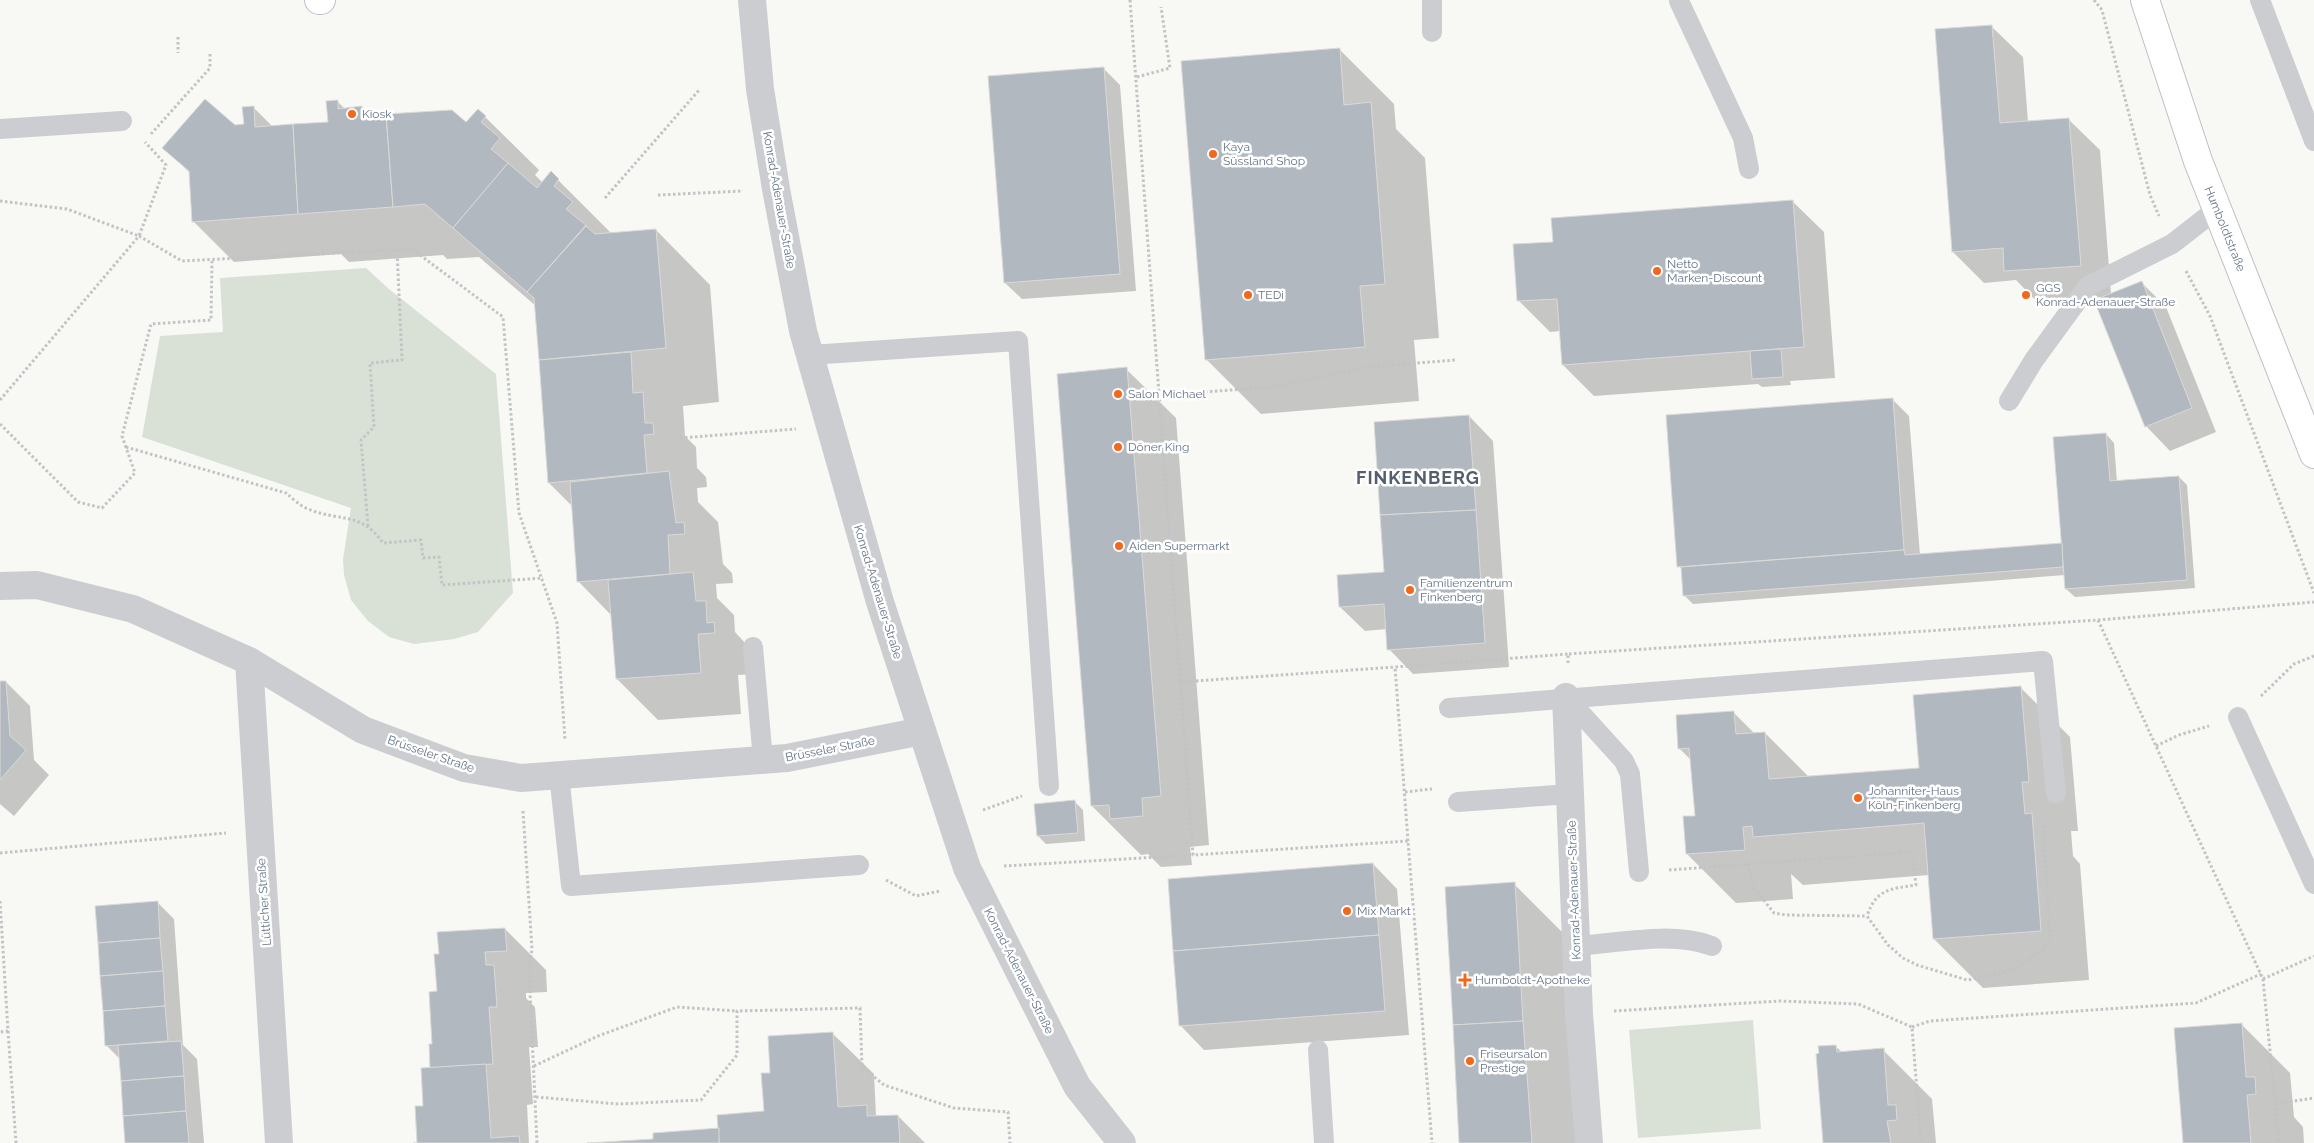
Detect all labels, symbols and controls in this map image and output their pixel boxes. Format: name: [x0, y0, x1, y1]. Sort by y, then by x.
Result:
place label: Kiosk: [362, 107, 392, 121]
marker: Kiosk: [346, 108, 358, 120]
street label: Konrad-Adenauer-Straße: [760, 130, 798, 270]
place label: Kaya Süssland Shop: [1223, 140, 1305, 168]
marker: Kaya Süssland Shop: [1207, 148, 1219, 160]
street label: Humboldtstraße: [2202, 184, 2248, 274]
place label: Netto Marken-Discount: [1667, 257, 1762, 285]
marker: Netto Marken-Discount: [1651, 265, 1663, 277]
place label: GGS Konrad-Adenauer-Straße: [2036, 281, 2175, 309]
place label: TEDi: [1258, 288, 1284, 302]
marker: TEDi: [1242, 289, 1254, 301]
marker: GGS Konrad-Adenauer-Straße: [2020, 289, 2032, 301]
place label: Salon Michael: [1128, 387, 1207, 401]
marker: Salon Michael: [1112, 388, 1124, 400]
place label: Döner King: [1128, 440, 1190, 454]
marker: Döner King: [1112, 441, 1124, 453]
district label: FINKENBERG: [1356, 467, 1480, 488]
street label: Konrad-Adenauer-Straße: [851, 523, 905, 661]
place label: Aiden Supermarkt: [1129, 539, 1230, 553]
marker: Aiden Supermarkt: [1113, 540, 1125, 552]
place label: Familienzentrum Finkenberg: [1420, 576, 1513, 604]
marker: Familienzentrum Finkenberg: [1404, 584, 1416, 596]
street label: Brüsseler Straße: [386, 733, 476, 775]
street label: Brüsseler Straße: [784, 733, 876, 765]
place label: Johanniter-Haus Köln-Finkenberg: [1868, 784, 1960, 812]
marker: Johanniter-Haus Köln-Finkenberg: [1852, 792, 1864, 804]
street label: Konrad-Adenauer-Straße: [1565, 820, 1583, 960]
street label: Lütticher Straße: [254, 858, 274, 946]
place label: Mix Markt: [1357, 904, 1411, 918]
marker: Mix Markt: [1341, 905, 1353, 917]
street label: Konrad-Adenauer-Straße: [981, 906, 1057, 1036]
place label: Humboldt-Apotheke: [1475, 973, 1590, 987]
marker: Humboldt-Apotheke: [1459, 974, 1471, 986]
place label: Friseursalon Prestige: [1480, 1047, 1547, 1075]
marker: Friseursalon Prestige: [1464, 1055, 1476, 1067]

